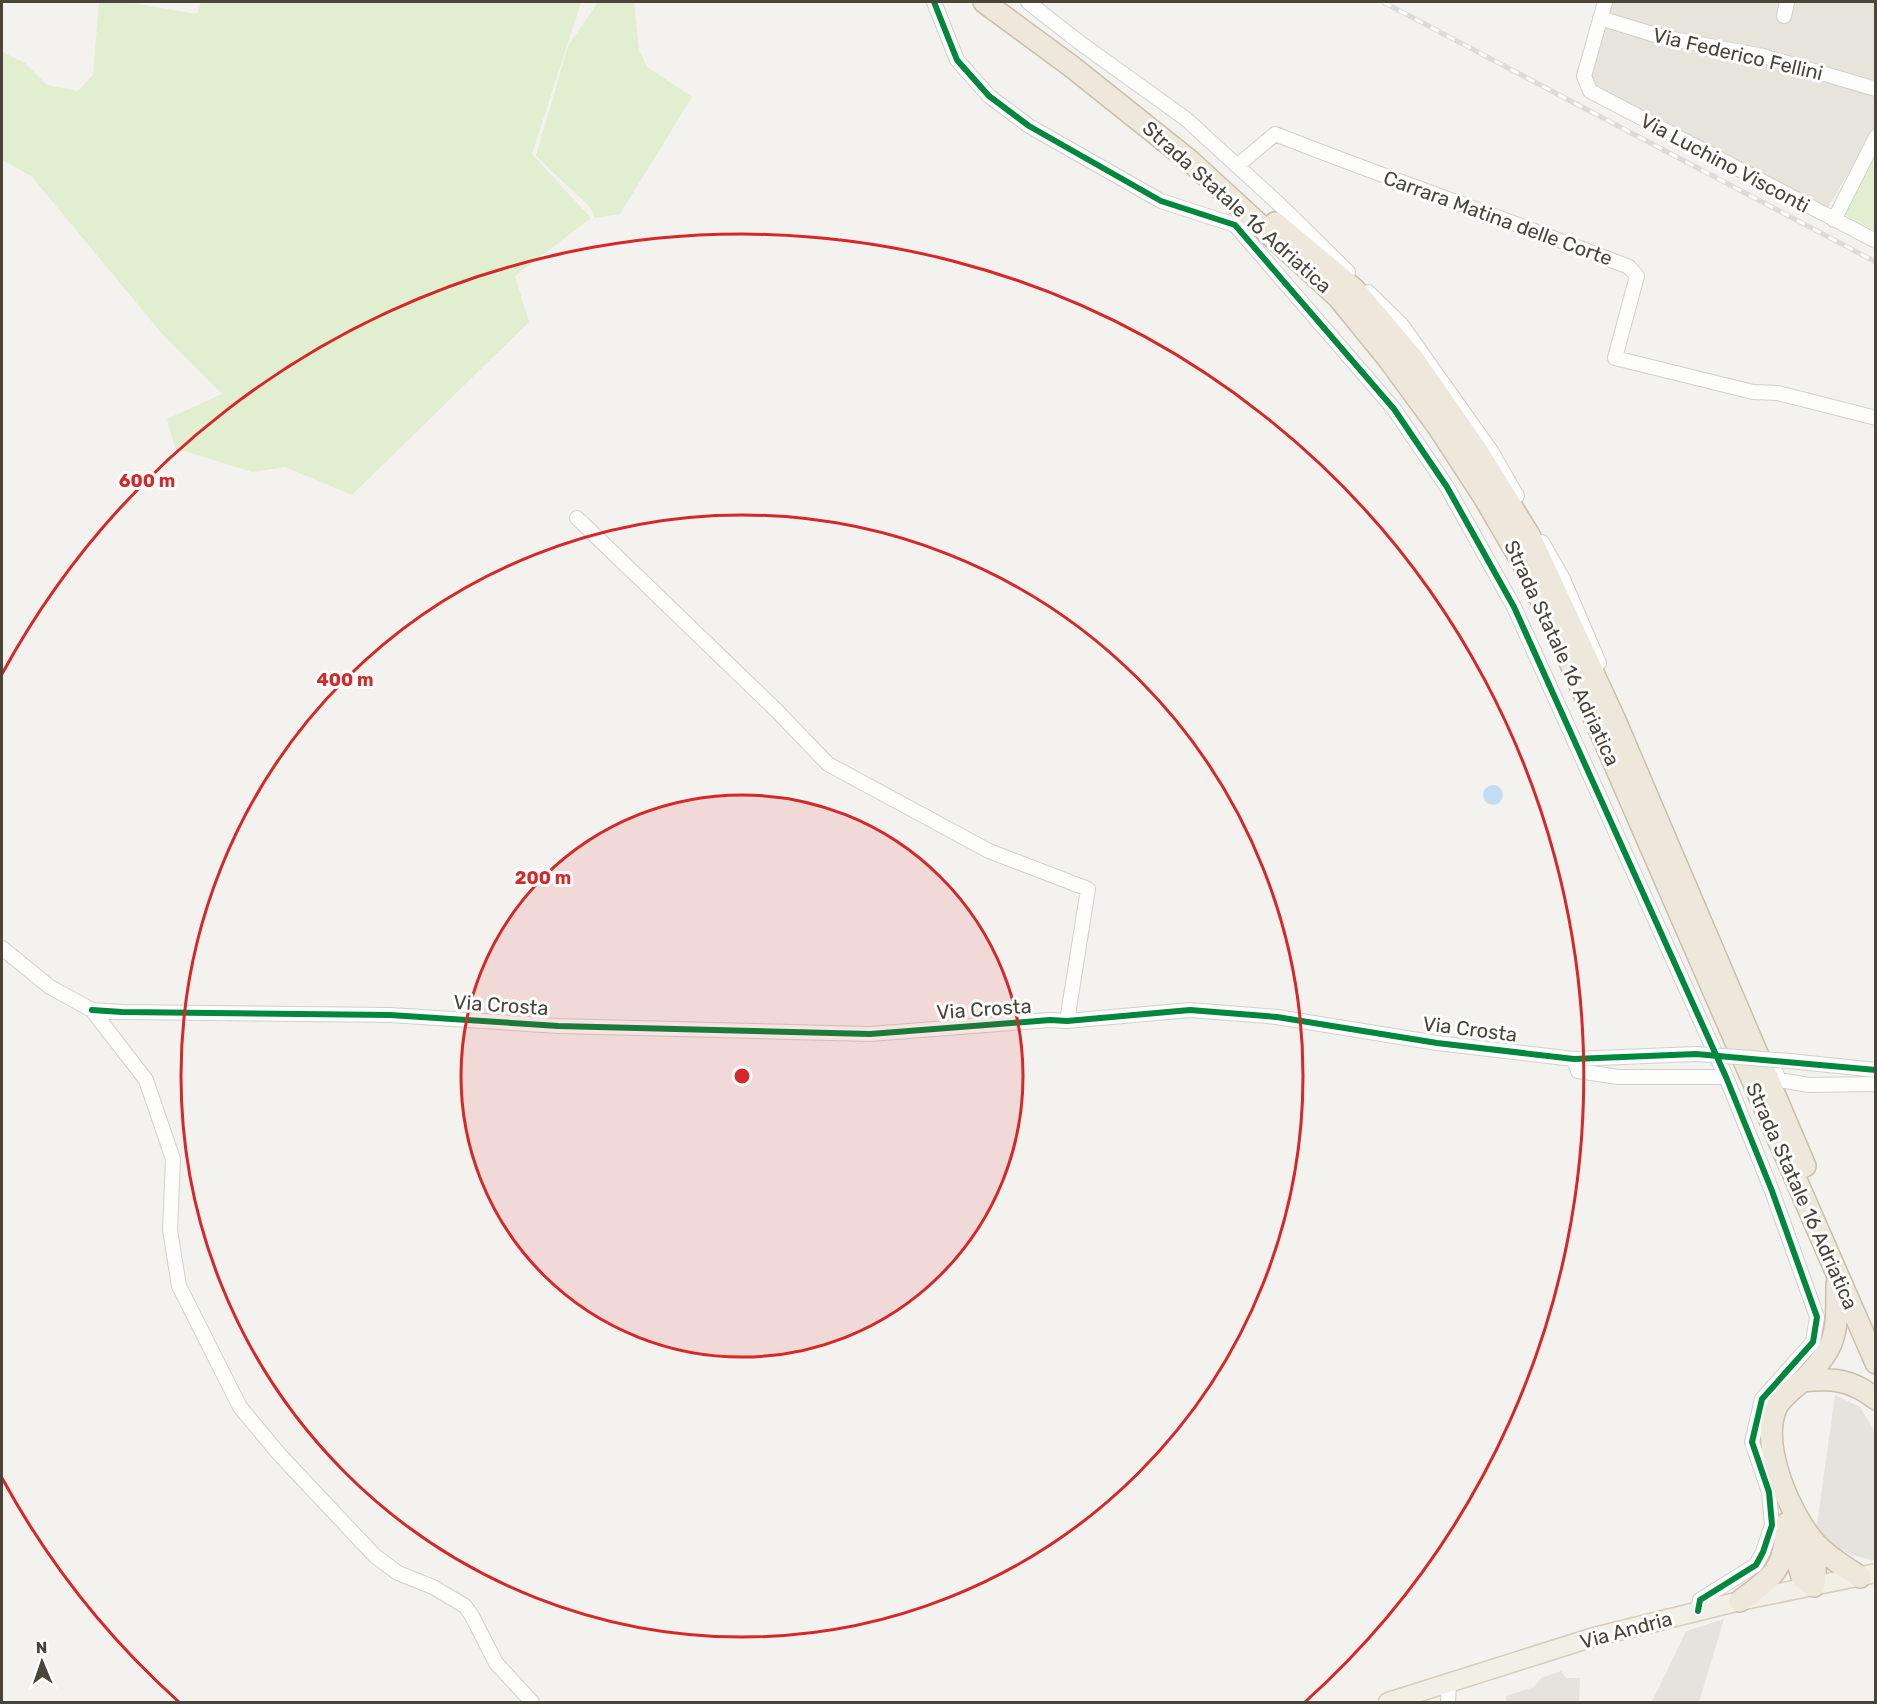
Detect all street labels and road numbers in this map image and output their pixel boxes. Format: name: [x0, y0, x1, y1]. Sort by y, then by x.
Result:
street label: Via Federico Fellini: [1651, 23, 1825, 85]
street label: Via Luchino Visconti: [1636, 108, 1814, 218]
street label: Strada Statale 16 Adriatica: [1138, 116, 1336, 298]
street label: Carrara Matina delle Corte: [1380, 165, 1616, 271]
street label: Strada Statale 16 Adriatica: [1499, 536, 1625, 770]
street label: Via Crosta: [453, 990, 549, 1020]
street label: Via Crosta: [936, 994, 1032, 1024]
street label: Via Crosta: [1421, 1011, 1519, 1047]
street label: Strada Statale 16 Adriatica: [1741, 1079, 1863, 1313]
street label: Via Andria: [1577, 1606, 1675, 1654]

